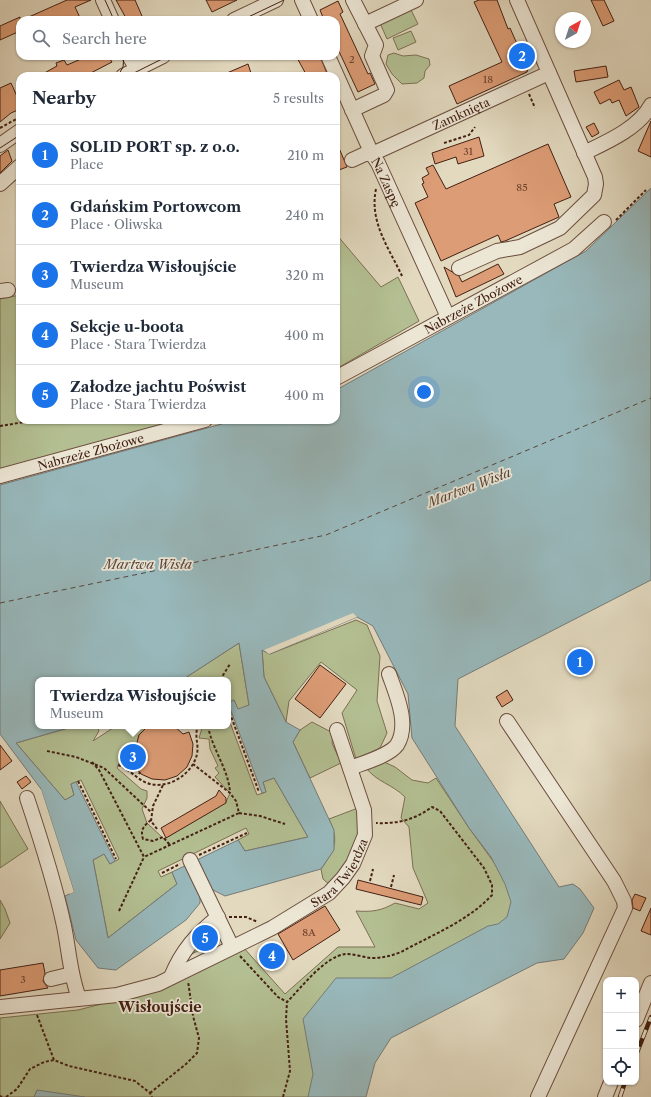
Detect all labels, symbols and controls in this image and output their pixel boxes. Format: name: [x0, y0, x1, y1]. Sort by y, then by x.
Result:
north arrow: [555, 12, 591, 48]
search box: [16, 16, 340, 60]
icon: search: [30, 27, 52, 49]
text: Search here: [62, 29, 147, 48]
pin: 2: [509, 41, 535, 71]
house number: 2: [349, 53, 355, 66]
house number: 18: [483, 73, 493, 86]
text: Nearby: [32, 88, 96, 108]
text: 5 results: [273, 90, 324, 106]
street label: Zamknięta: [430, 94, 492, 133]
text: SOLID PORT sp. z o.o.: [70, 137, 240, 156]
house number: 31: [463, 145, 474, 158]
text: 1: [42, 147, 48, 163]
text: 210 m: [287, 147, 324, 163]
street label: Na Zaspę: [369, 154, 404, 209]
text: Place: [70, 156, 103, 172]
house number: 85: [516, 181, 528, 194]
text: Gdańskim Portowcom: [70, 197, 241, 216]
text: 2: [41, 207, 49, 223]
text: 240 m: [285, 207, 324, 223]
text: Place · Oliwska: [70, 216, 163, 232]
text: Twierdza Wisłoujście: [70, 257, 237, 276]
text: 3: [41, 267, 49, 283]
text: 320 m: [286, 267, 324, 283]
street label: Nabrzeże Zbożowe: [421, 271, 525, 336]
text: Museum: [70, 276, 124, 292]
text: Sekcje u-boota: [70, 317, 184, 336]
text: 4: [41, 327, 49, 343]
text: 400 m: [284, 327, 324, 343]
text: Place · Stara Twierdza: [70, 336, 206, 352]
text: Załodze jachtu Poświst: [70, 377, 246, 396]
your location: [414, 382, 434, 402]
text: 5: [41, 387, 49, 403]
text: 400 m: [284, 387, 324, 403]
text: Place · Stara Twierdza: [70, 396, 206, 412]
street label: Nabrzeże Zbożowe: [36, 429, 146, 473]
water label: Martwa Wisła: [423, 464, 513, 511]
water label: Martwa Wisła: [102, 556, 192, 572]
pin: 1: [567, 647, 593, 677]
popup: [35, 677, 231, 729]
text: Twierdza Wisłoujście: [50, 686, 216, 705]
text: Museum: [50, 705, 104, 721]
pin: 3: [120, 742, 146, 772]
street label: Stara Twierdza: [307, 836, 371, 910]
pin: 5: [192, 923, 218, 953]
house number: 8A: [302, 926, 316, 939]
pin: 4: [259, 941, 285, 971]
house number: 3: [20, 973, 26, 986]
map controls: [603, 977, 639, 1085]
button: +: [603, 977, 639, 1013]
district label: Wisłoujście: [117, 998, 202, 1016]
button: −: [603, 1013, 639, 1049]
button: locate: [603, 1049, 639, 1085]

